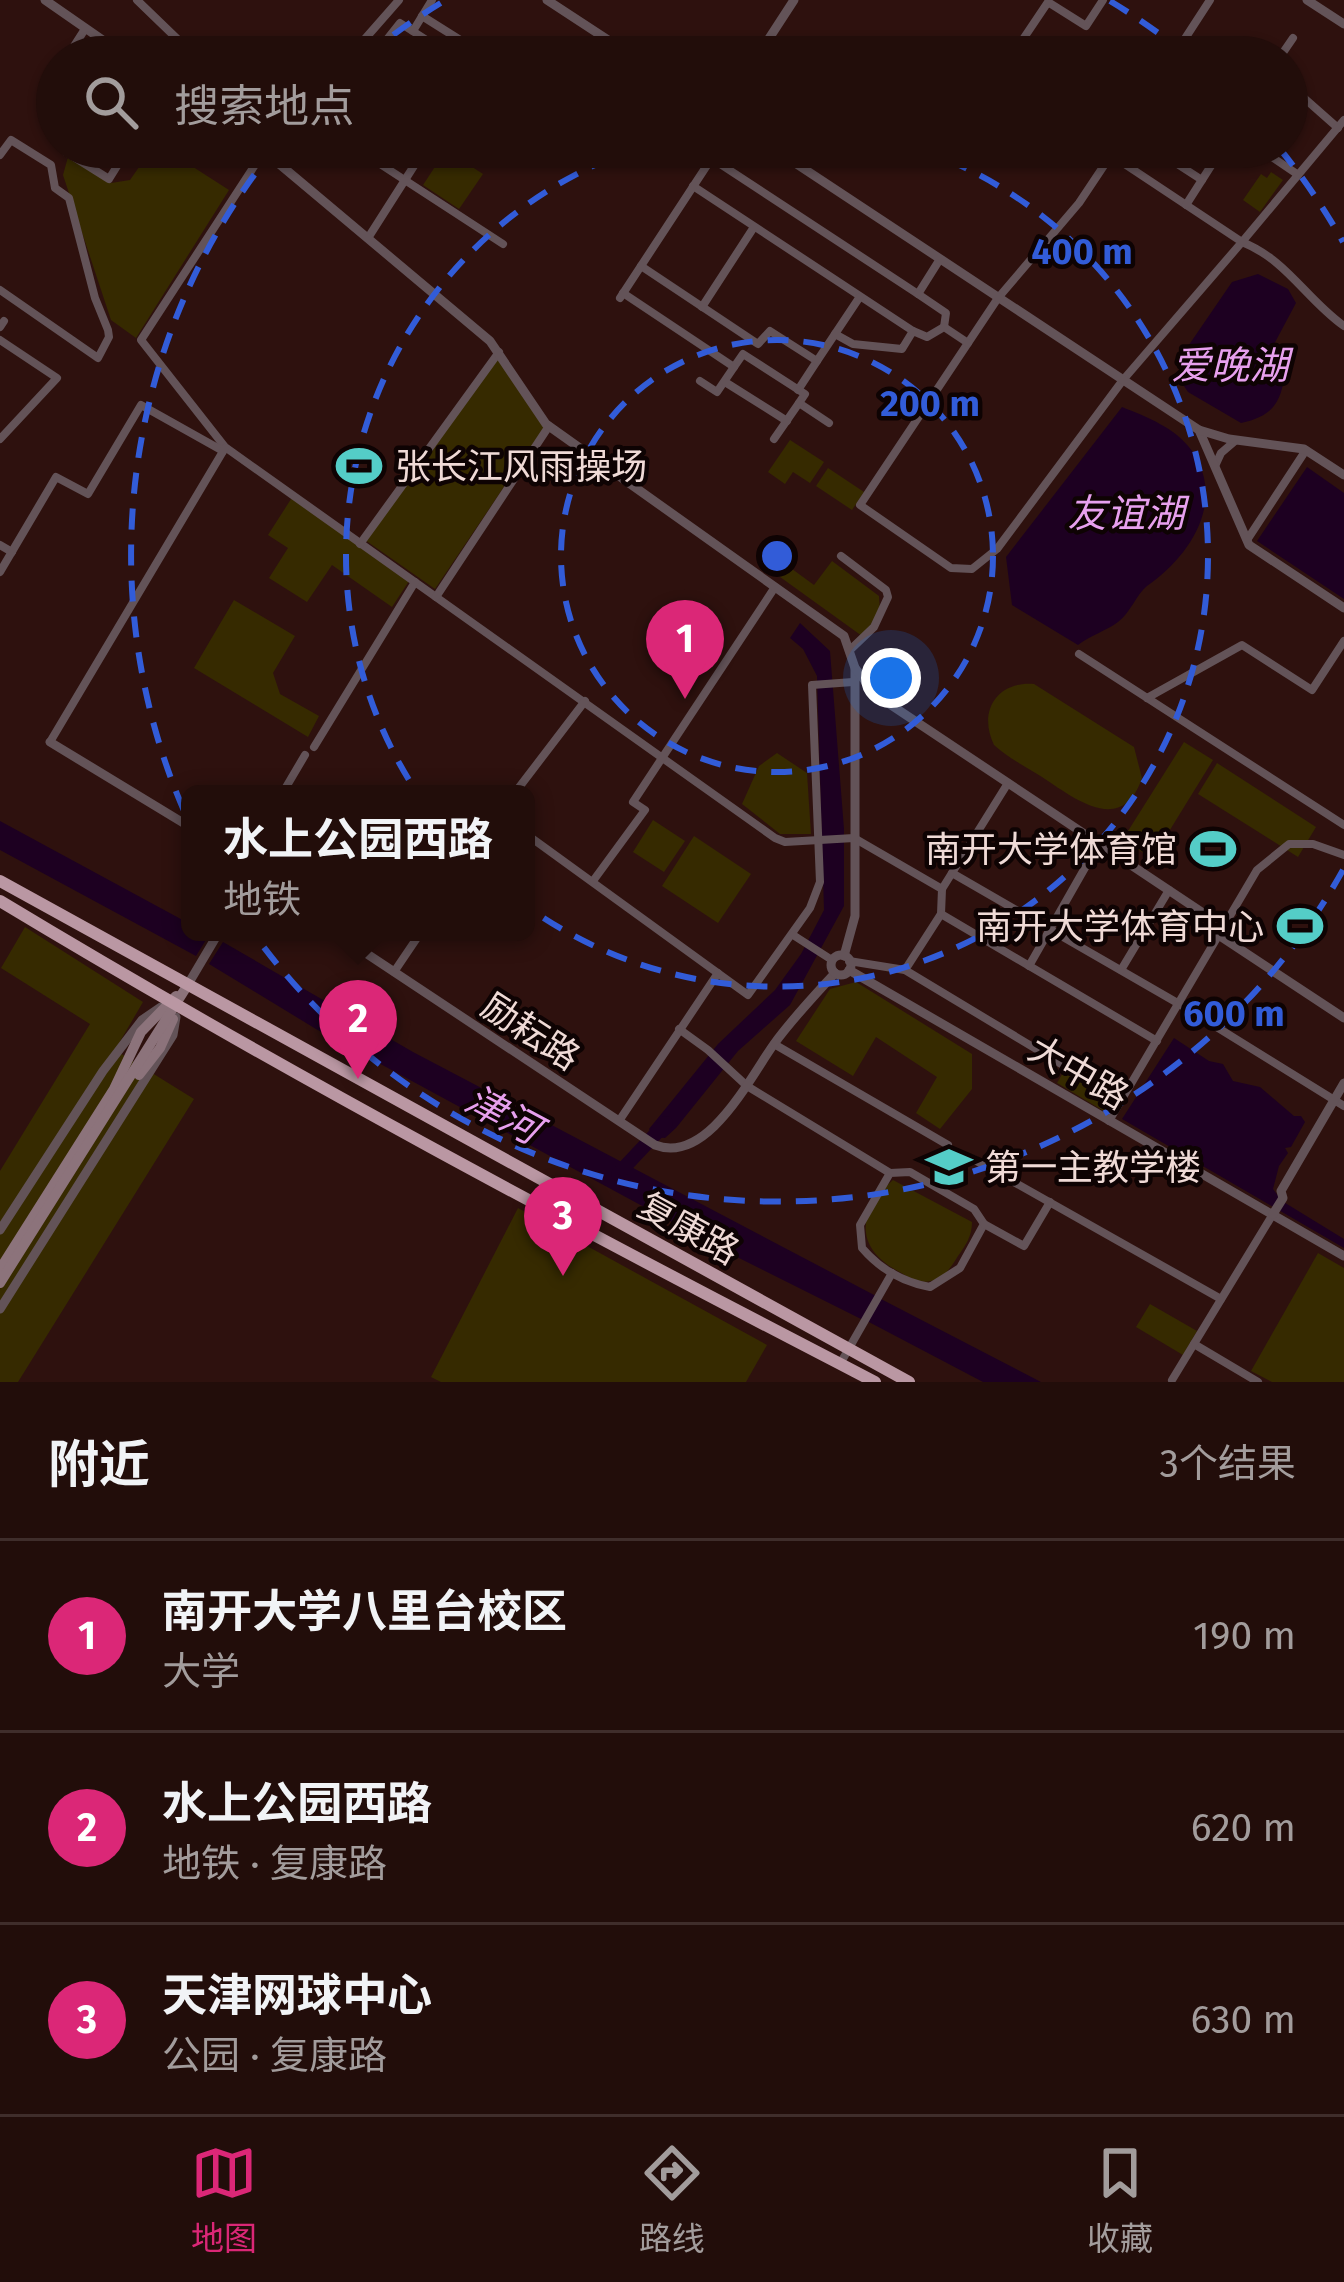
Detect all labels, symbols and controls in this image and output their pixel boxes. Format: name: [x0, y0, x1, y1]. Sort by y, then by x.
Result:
search box: [36, 36, 1308, 168]
icon: search: [78, 69, 144, 135]
text: 搜索地点: [174, 80, 354, 134]
text: 400 m: [1031, 230, 1133, 274]
water label: 爱晚湖: [1171, 343, 1294, 389]
text: 200 m: [880, 382, 980, 426]
sports icon: 张长江风雨操场: [334, 441, 384, 491]
place label: 张长江风雨操场: [395, 445, 647, 489]
water label: 友谊湖: [1067, 491, 1190, 537]
centre of rings: [756, 535, 798, 577]
pin: 1: [646, 600, 724, 699]
your location: [861, 648, 921, 708]
popup: [181, 785, 535, 941]
text: 水上公园西路: [223, 813, 493, 867]
sports icon: 南开大学体育馆: [1188, 824, 1238, 874]
place label: 南开大学体育馆: [925, 828, 1177, 872]
text: 地铁: [223, 877, 301, 923]
sports icon: 南开大学体育中心: [1275, 901, 1325, 951]
place label: 南开大学体育中心: [976, 905, 1264, 949]
pin: 2: [319, 980, 397, 1079]
street label: 励耘路: [473, 984, 588, 1080]
text: 600 m: [1183, 992, 1285, 1036]
street label: 大中路: [1021, 1027, 1136, 1119]
water label: 津河: [457, 1076, 554, 1157]
school or university icon: 第一主教学楼: [924, 1142, 974, 1192]
place label: 第一主教学楼: [985, 1146, 1201, 1190]
pin: 3: [524, 1177, 602, 1276]
street label: 复康路: [631, 1183, 746, 1274]
text: 附近: [48, 1434, 150, 1496]
text: 3个结果: [1160, 1441, 1296, 1487]
text: 南开大学八里台校区: [162, 1585, 567, 1639]
text: 1: [78, 1613, 96, 1659]
text: 190 m: [1193, 1613, 1296, 1659]
text: 大学: [162, 1649, 240, 1695]
text: 水上公园西路: [162, 1777, 432, 1831]
text: 2: [77, 1805, 97, 1851]
text: 620 m: [1191, 1805, 1296, 1851]
text: 地铁 · 复康路: [162, 1841, 387, 1887]
text: 天津网球中心: [162, 1969, 432, 2023]
text: 3: [77, 1997, 97, 2043]
text: 630 m: [1191, 1997, 1296, 2043]
text: 公园 · 复康路: [162, 2033, 387, 2079]
tab: 地图: [191, 2140, 257, 2260]
tab: 路线: [639, 2140, 705, 2260]
tab: 收藏: [1087, 2140, 1153, 2260]

